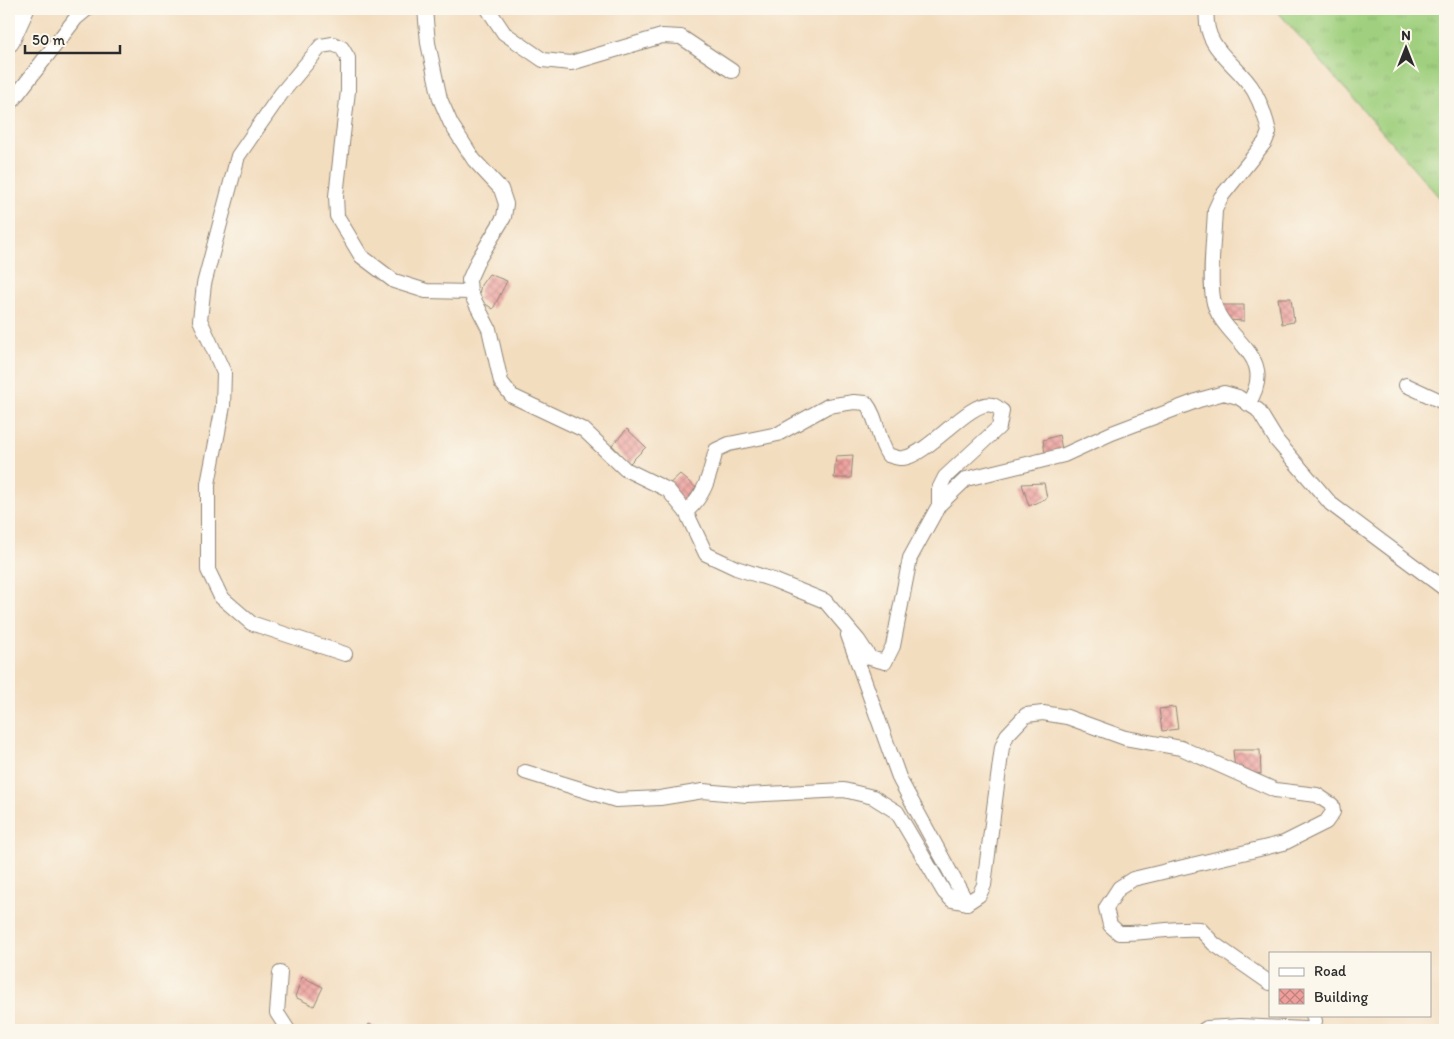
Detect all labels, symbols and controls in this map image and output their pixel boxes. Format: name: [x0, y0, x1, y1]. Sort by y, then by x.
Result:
scale bar: [25, 22, 120, 54]
north arrow: [1382, 22, 1432, 72]
text: N: [1401, 27, 1411, 44]
text: 50 m: [32, 31, 65, 49]
legend: [1269, 952, 1432, 1016]
text: Road: [1314, 962, 1347, 980]
text: Building: [1314, 988, 1368, 1006]

